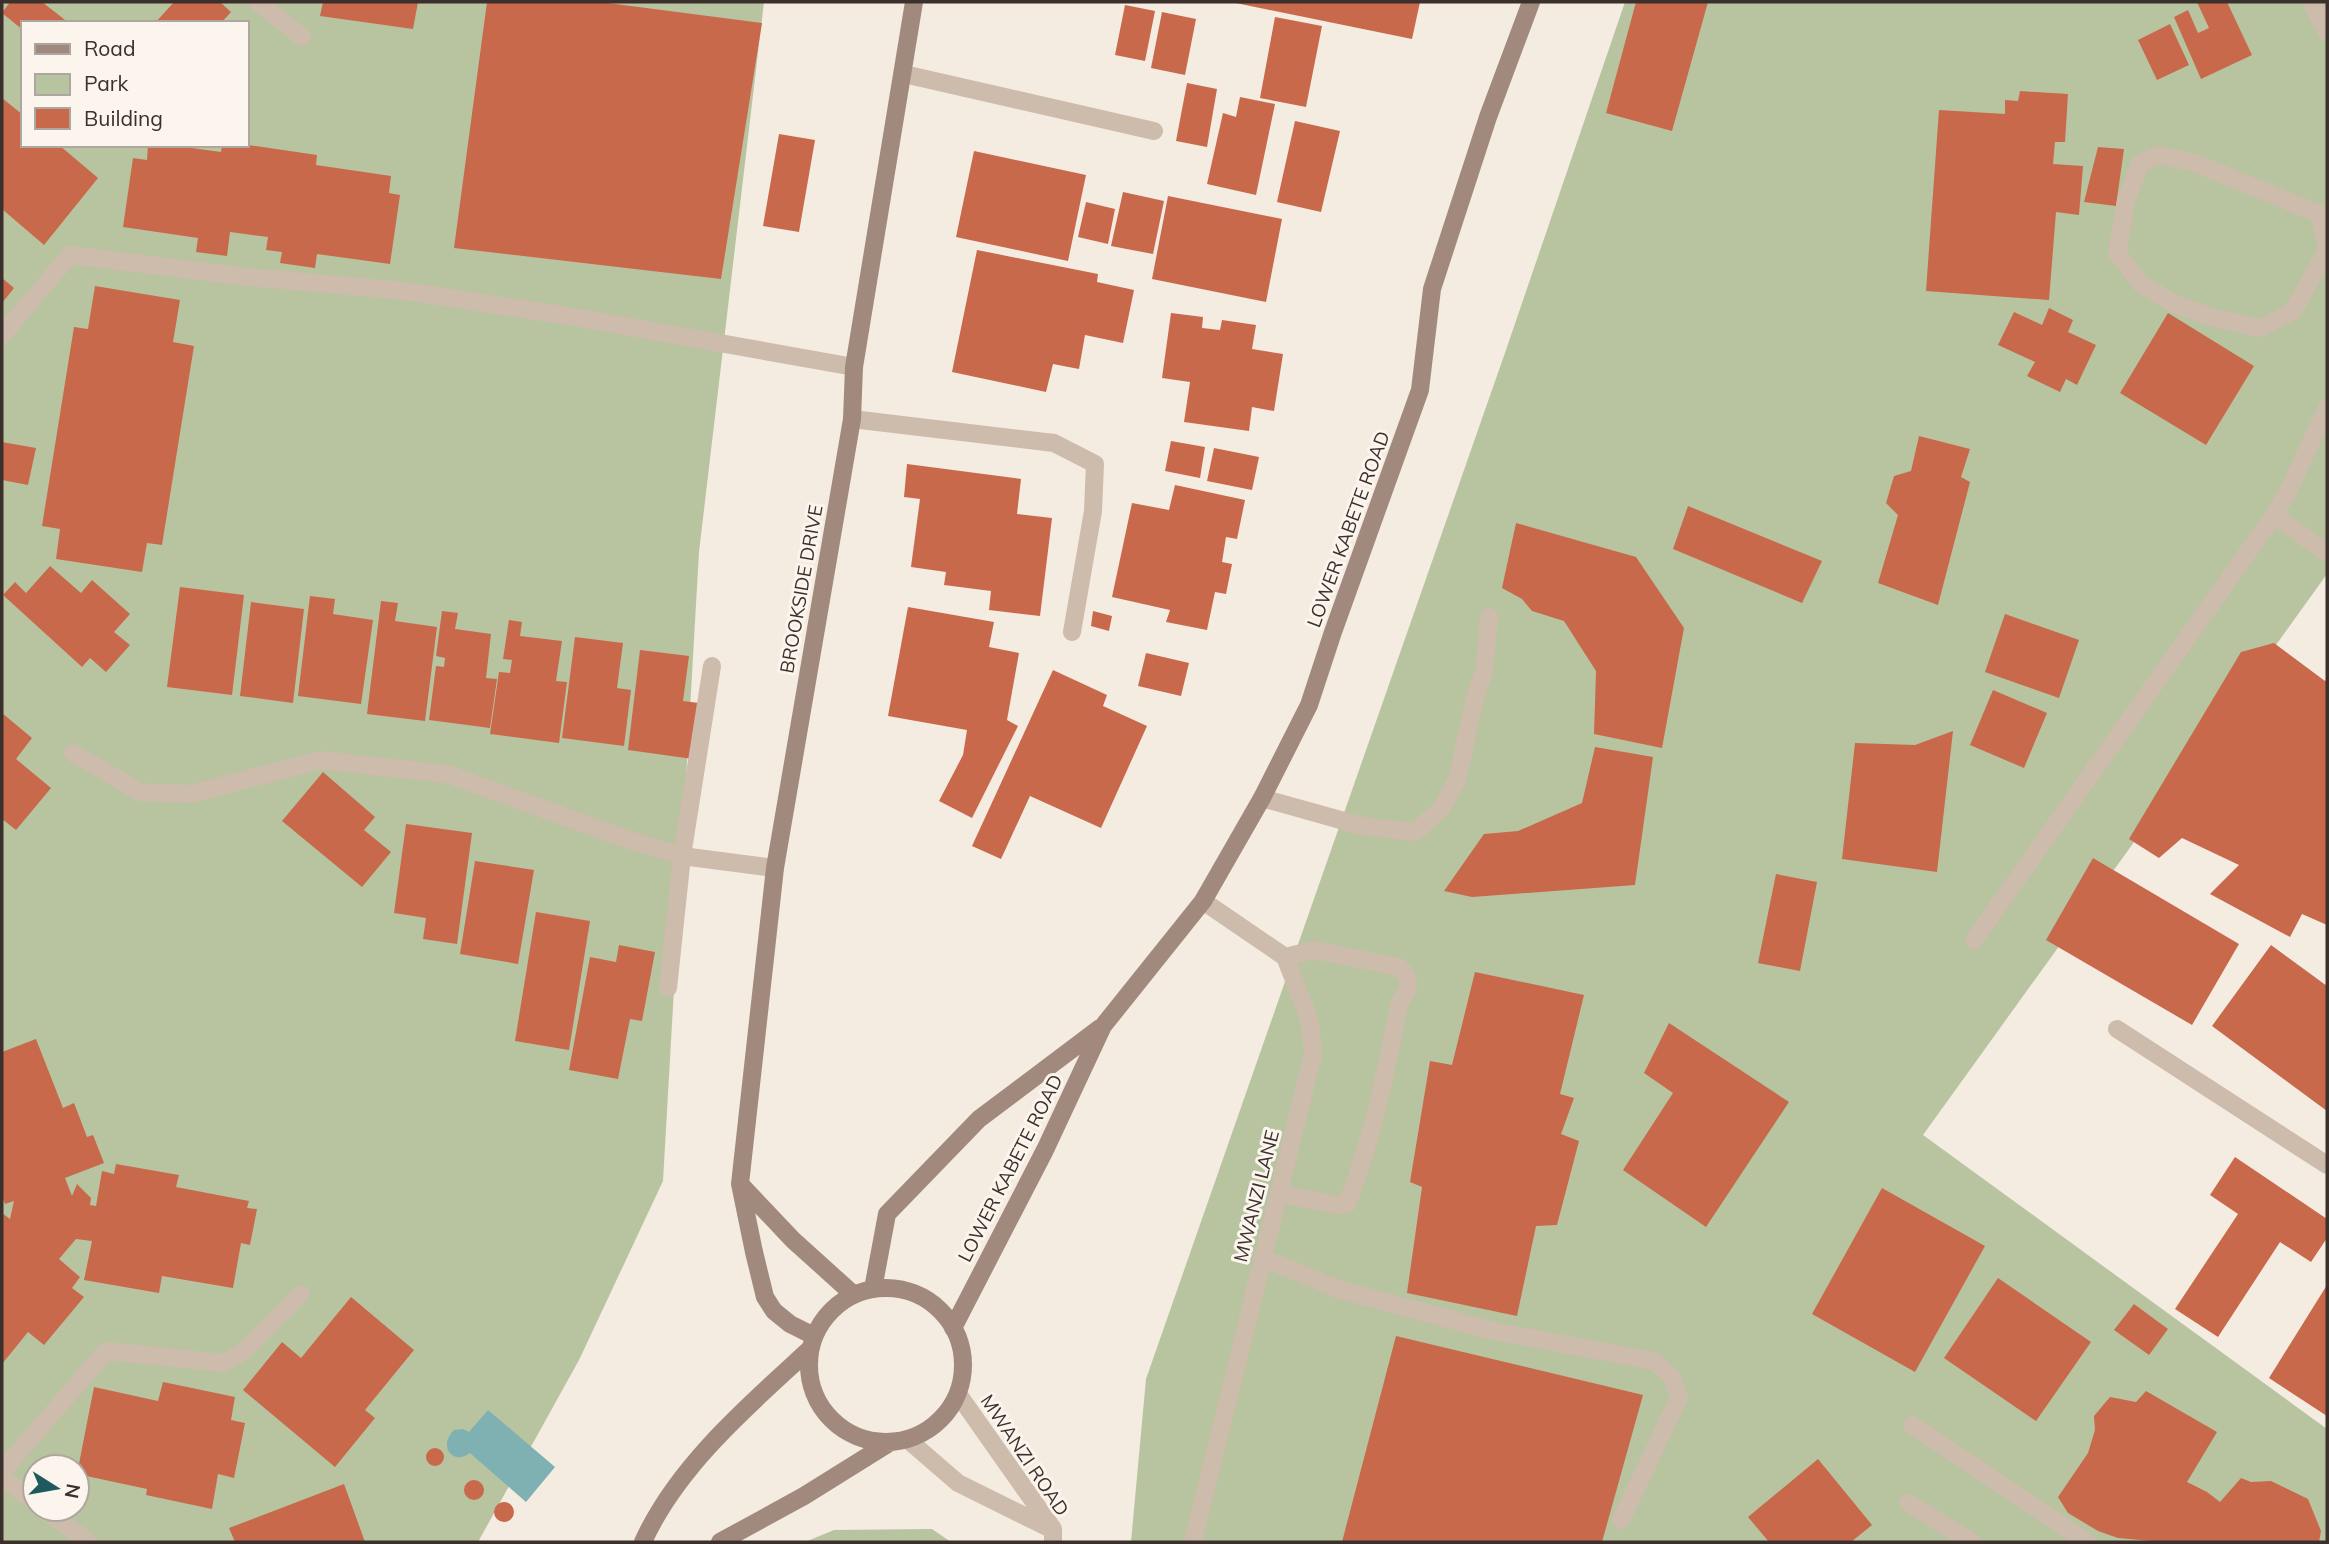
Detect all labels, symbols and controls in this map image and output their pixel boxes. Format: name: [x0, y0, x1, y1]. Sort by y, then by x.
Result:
legend: [21, 21, 248, 147]
text: Road: [84, 35, 135, 61]
text: Park: [84, 70, 128, 96]
text: Building: [84, 105, 163, 131]
street label: LOWER KABETE ROAD: [1301, 428, 1395, 630]
street label: BROOKSIDE DRIVE: [774, 503, 828, 675]
street label: LOWER KABETE ROAD: [952, 1070, 1068, 1266]
street label: MWANZI LANE: [1228, 1128, 1284, 1264]
street label: MWANZI ROAD: [976, 1390, 1074, 1520]
north arrow: [21, 1453, 91, 1523]
text: N: [60, 1482, 86, 1501]

